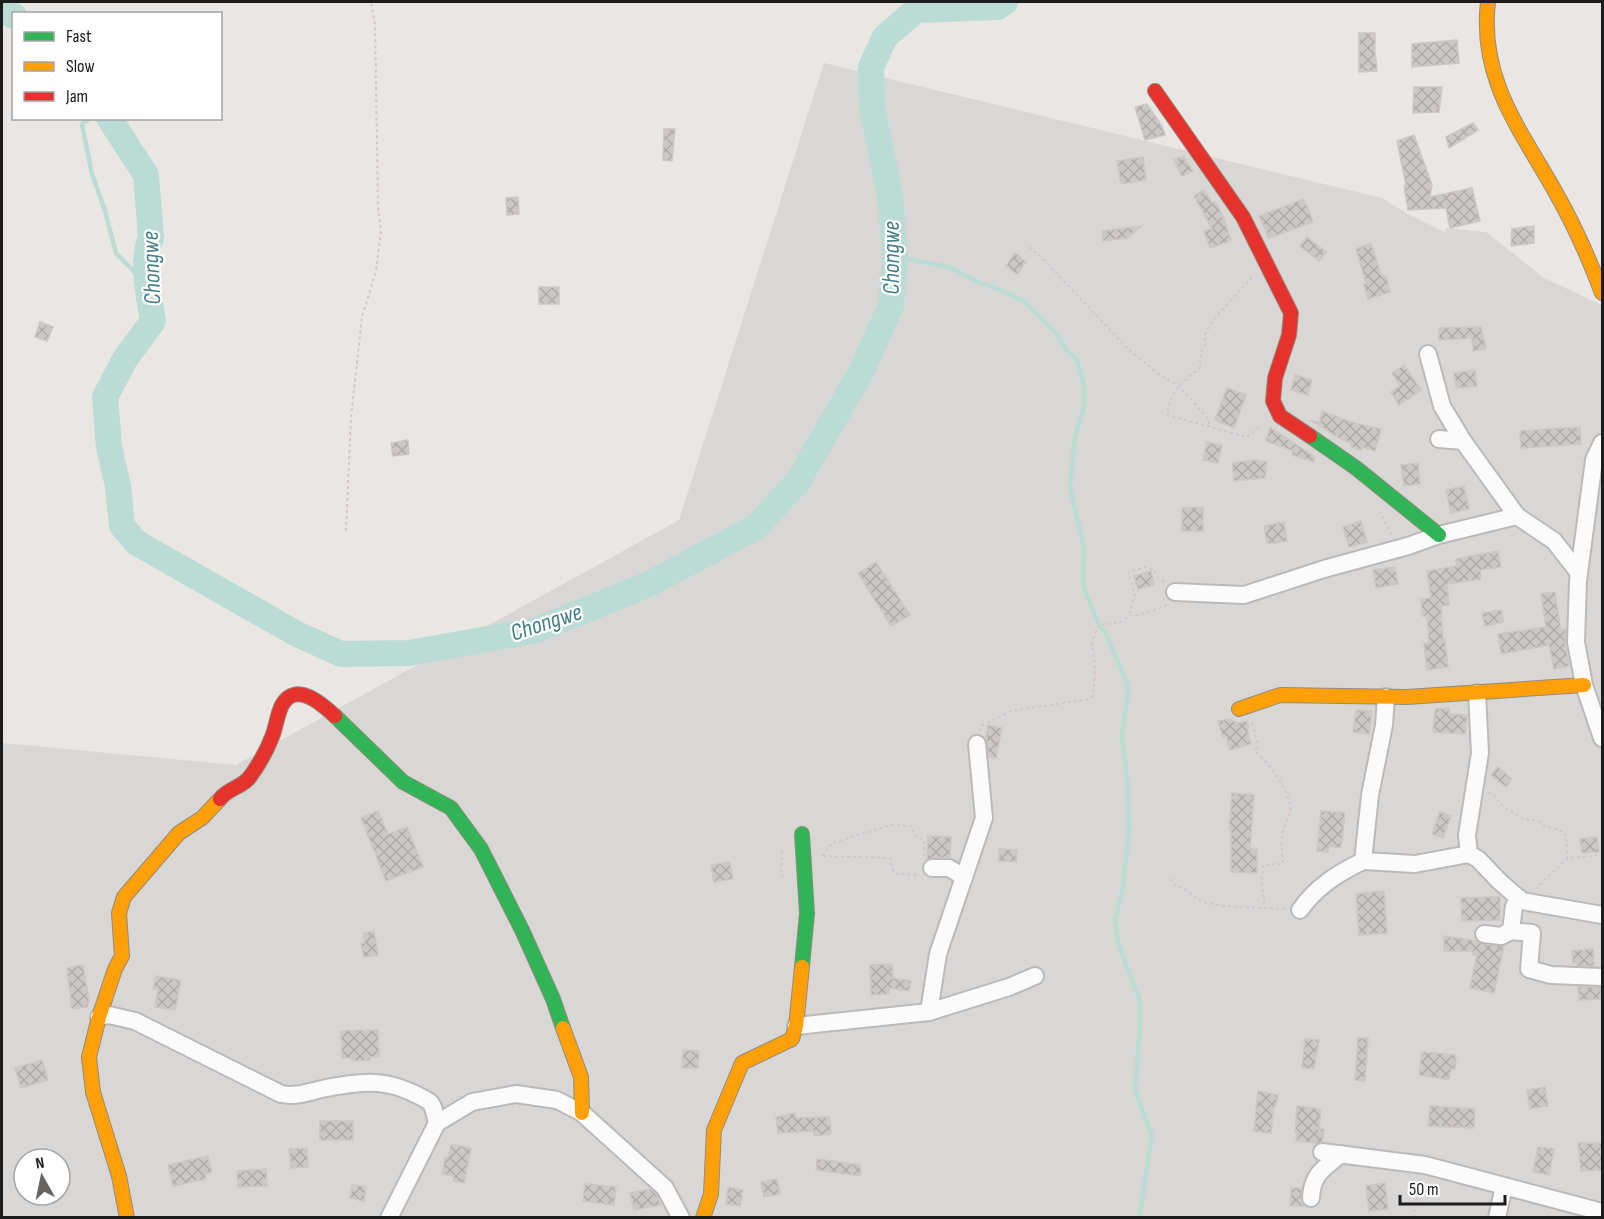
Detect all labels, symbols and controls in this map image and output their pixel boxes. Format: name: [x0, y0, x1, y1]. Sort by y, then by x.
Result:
legend: [12, 12, 222, 120]
text: Fast: [66, 26, 92, 47]
text: Slow: [66, 56, 95, 77]
text: Jam: [65, 86, 88, 107]
water label: Chongwe: [877, 221, 906, 295]
water label: Chongwe: [136, 231, 167, 305]
water label: Chongwe: [507, 597, 586, 648]
north arrow: [12, 1147, 72, 1207]
text: N: [34, 1154, 46, 1174]
scale bar: [1400, 1168, 1505, 1206]
text: 50 m: [1409, 1179, 1439, 1200]

